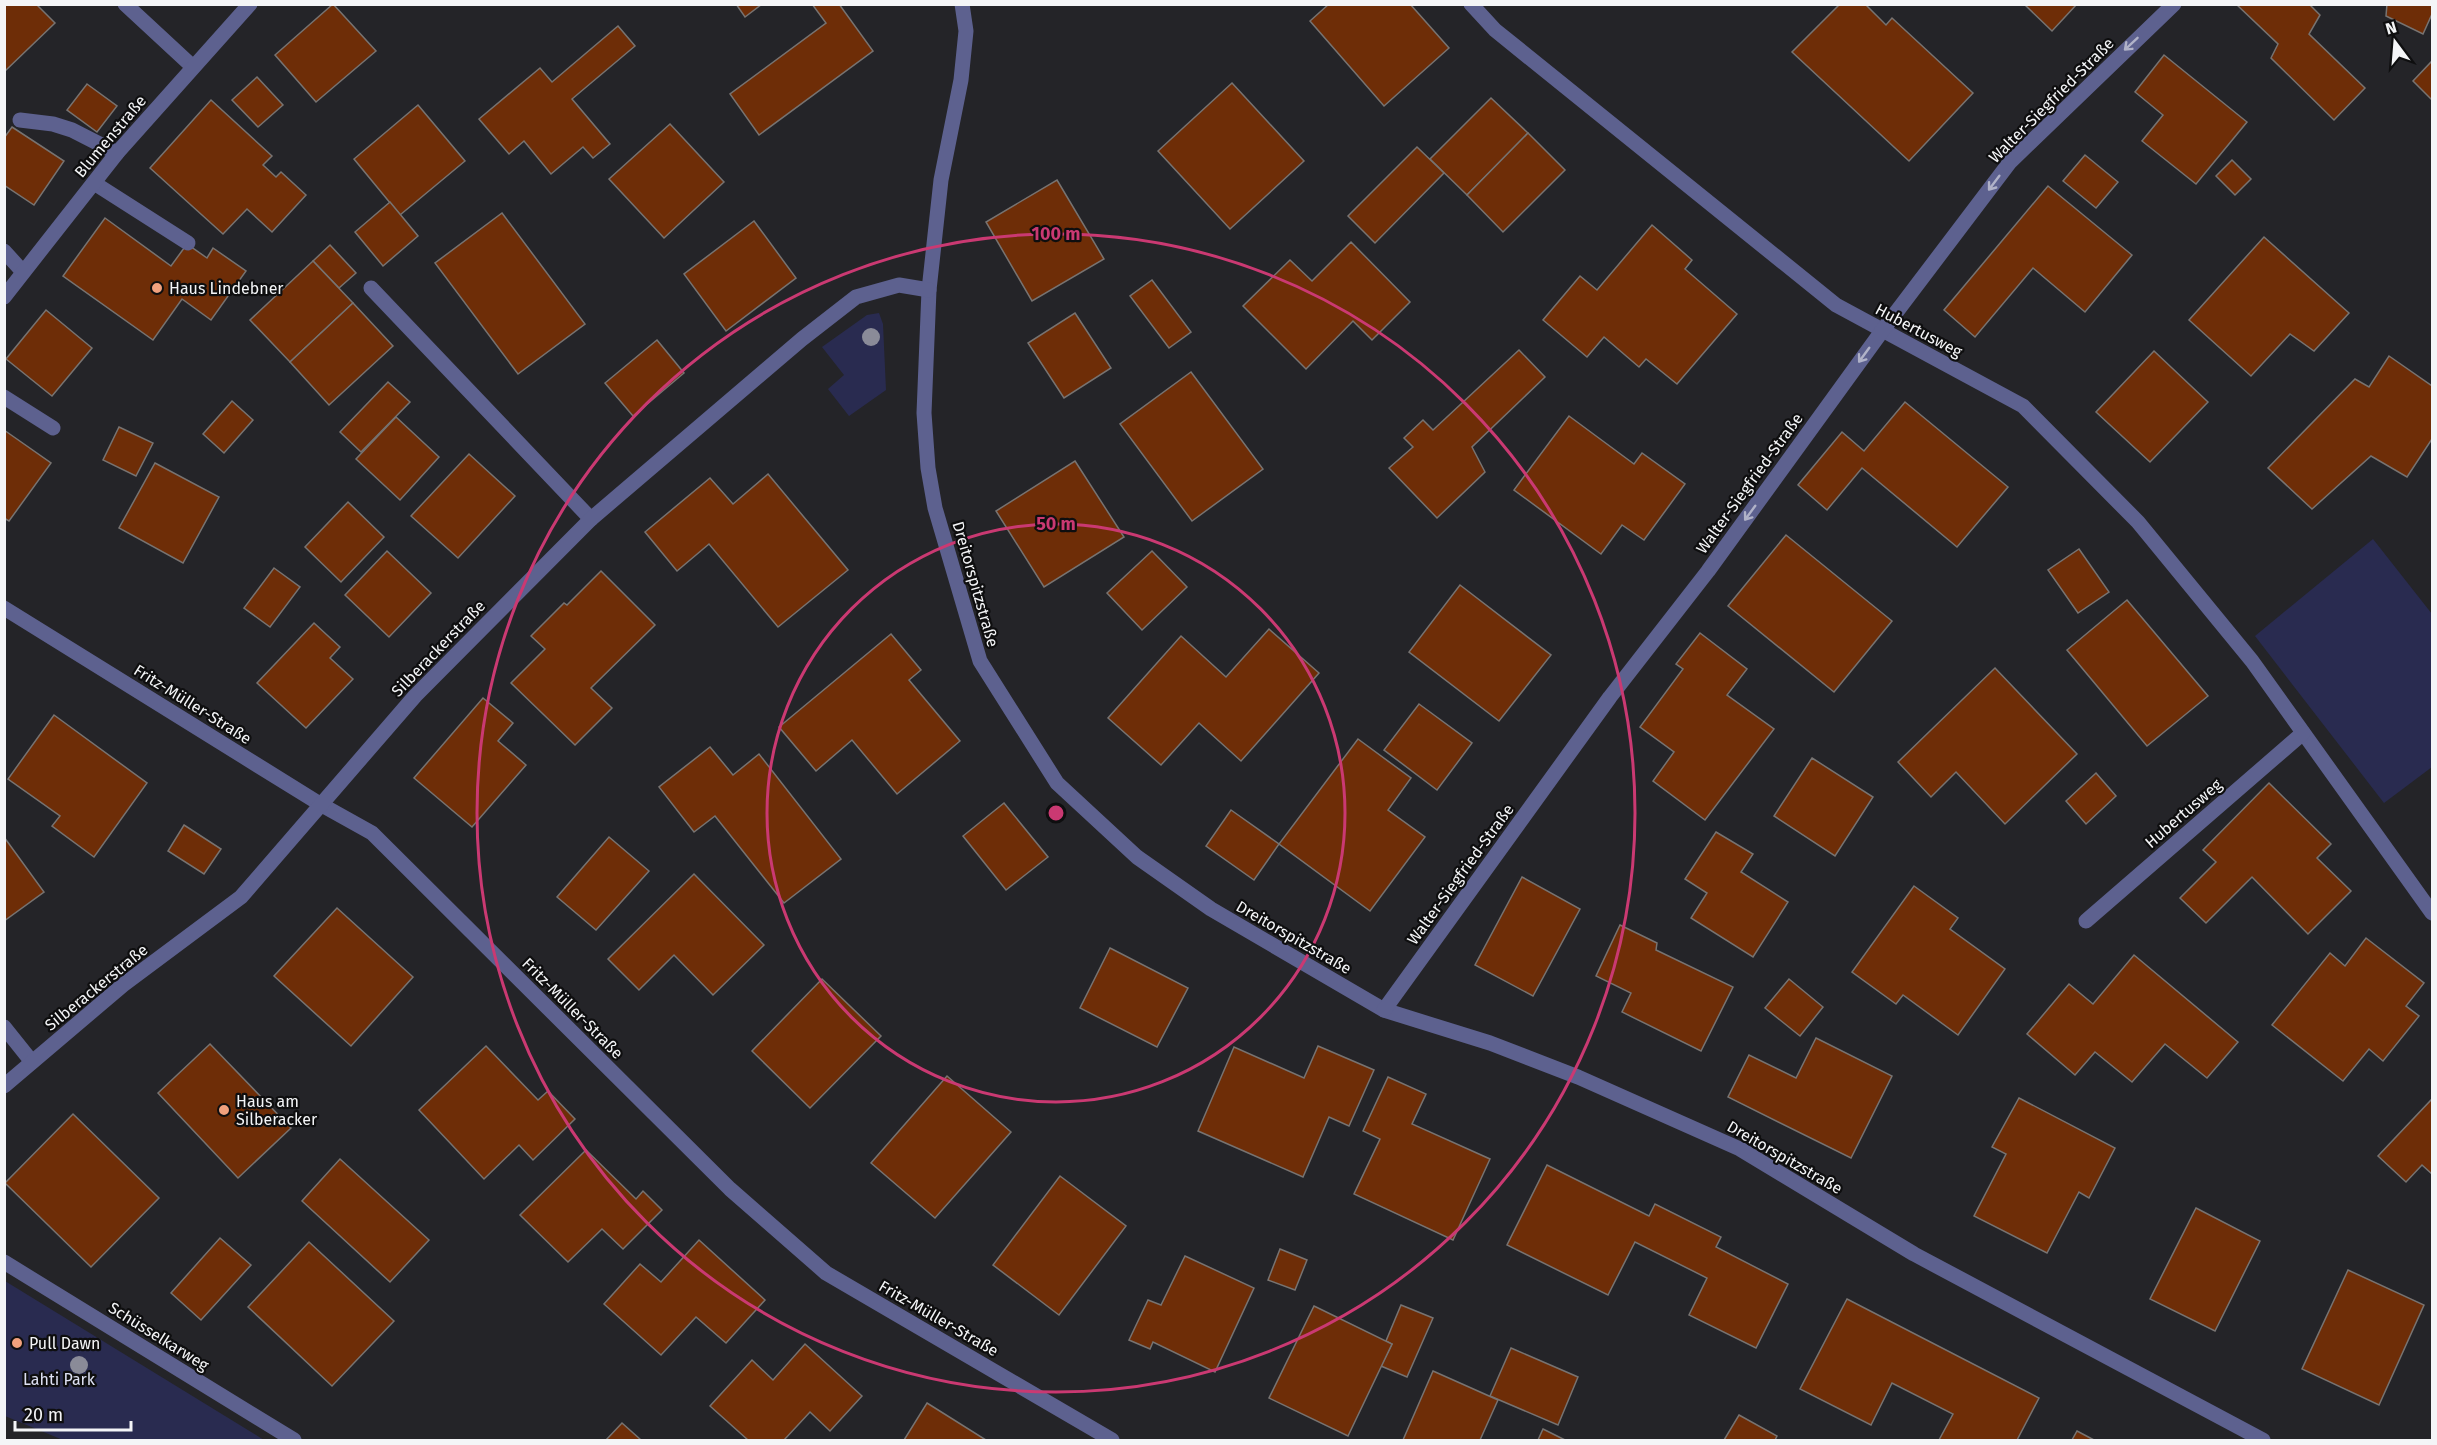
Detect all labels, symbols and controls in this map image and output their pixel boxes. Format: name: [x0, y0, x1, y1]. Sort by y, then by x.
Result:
north arrow: [2365, 12, 2425, 72]
text: N: [2383, 17, 2399, 39]
street label: Walter-Siegfried-Straße: [1985, 34, 2118, 167]
one-way arrow: [2124, 37, 2139, 52]
street label: Blumenstraße: [71, 91, 150, 181]
one-way arrow: [1988, 174, 2001, 190]
text: 100 m: [1032, 223, 1080, 245]
place label: Haus Lindebner: [169, 279, 284, 298]
marker: Haus Lindebner: [150, 281, 164, 295]
street label: Hubertusweg: [1872, 300, 1966, 362]
one-way arrow: [1858, 347, 1870, 363]
street label: Walter-Siegfried-Straße: [1692, 409, 1807, 557]
one-way arrow: [1744, 505, 1756, 521]
text: 50 m: [1036, 513, 1076, 535]
street label: Dreitorspitzstraße: [948, 519, 1003, 649]
street label: Silberackerstraße: [388, 596, 489, 700]
street label: Fritz-Müller-Straße: [130, 661, 255, 748]
street label: Hubertusweg: [2141, 774, 2226, 852]
street label: Walter-Siegfried-Straße: [1403, 800, 1518, 948]
centre of rings: [1046, 803, 1066, 823]
street label: Dreitorspitzstraße: [1233, 897, 1355, 978]
street label: Silberackerstraße: [41, 940, 151, 1035]
street label: Fritz-Müller-Straße: [518, 954, 627, 1063]
place label: Haus am Silberacker: [236, 1092, 318, 1129]
marker: Haus am Silberacker: [217, 1103, 231, 1117]
street label: Dreitorspitzstraße: [1724, 1117, 1846, 1198]
street label: Fritz-Müller-Straße: [876, 1276, 1002, 1360]
street label: Schüsselkarweg: [105, 1298, 213, 1375]
place label: Pull Dawn: [29, 1334, 100, 1353]
marker: Pull Dawn: [10, 1336, 24, 1350]
park label: Lahti Park: [23, 1370, 96, 1389]
scale bar: [15, 1394, 130, 1432]
text: 20 m: [24, 1404, 63, 1426]

